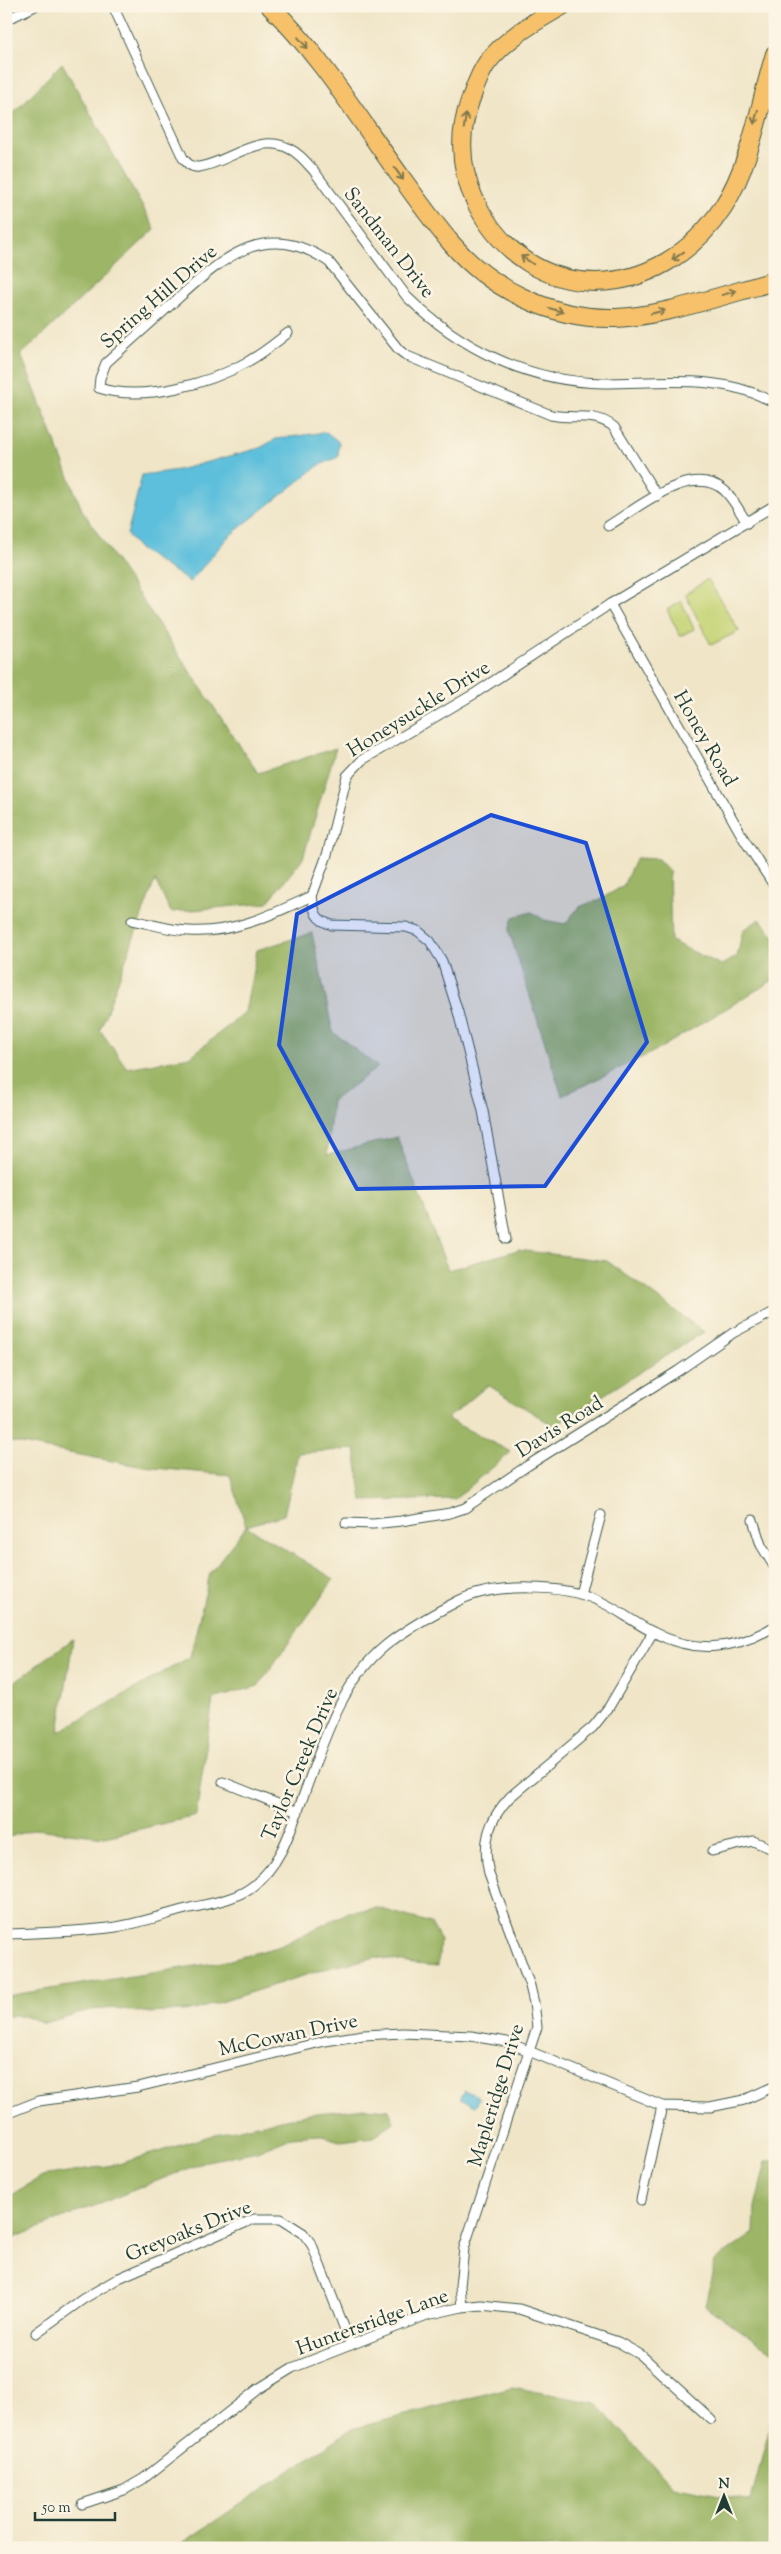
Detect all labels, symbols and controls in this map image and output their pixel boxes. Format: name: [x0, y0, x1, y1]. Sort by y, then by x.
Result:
one-way arrow: [297, 36, 309, 49]
one-way arrow: [751, 109, 760, 125]
one-way arrow: [460, 113, 470, 129]
one-way arrow: [394, 167, 404, 181]
street label: Sandman Drive: [335, 182, 441, 305]
street label: Spring Hill Drive: [95, 239, 225, 357]
one-way arrow: [672, 250, 685, 261]
one-way arrow: [520, 255, 534, 265]
one-way arrow: [721, 288, 737, 297]
one-way arrow: [547, 306, 563, 315]
one-way arrow: [649, 307, 665, 316]
street label: Honeysuckle Drive: [342, 654, 496, 766]
street label: Honey Road: [665, 686, 743, 793]
street label: Davis Road: [511, 1390, 610, 1466]
street label: Taylor Creek Drive: [256, 1684, 347, 1846]
street label: McCowan Drive: [216, 2008, 361, 2065]
street label: Mapleridge Drive: [462, 2020, 533, 2171]
street label: Greyoaks Drive: [121, 2194, 256, 2271]
street label: Huntersridge Lane: [293, 2282, 453, 2364]
north arrow: [698, 2472, 748, 2522]
text: N: [718, 2475, 730, 2495]
scale bar: [35, 2489, 115, 2521]
text: 50 m: [41, 2498, 71, 2519]

